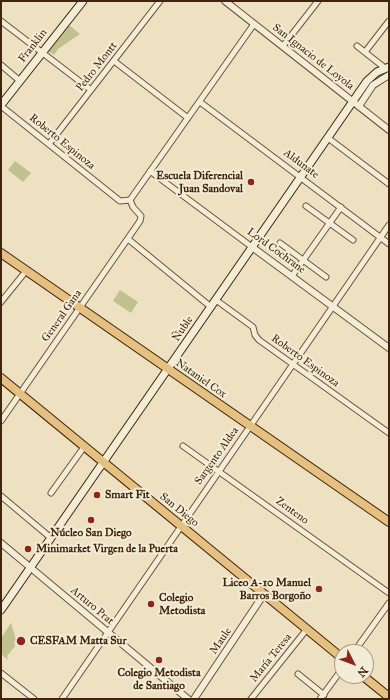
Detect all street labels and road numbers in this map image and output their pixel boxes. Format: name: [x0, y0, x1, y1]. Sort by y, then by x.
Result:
street label: San Ignacio de Loyola: [270, 21, 356, 93]
street label: Franklin: [16, 27, 50, 65]
street label: Pedro Montt: [74, 40, 120, 94]
street label: Roberto Espinoza: [26, 111, 98, 173]
street label: Aldunate: [281, 146, 321, 182]
street label: Lord Cochrane: [244, 225, 308, 277]
street label: General Gana: [39, 287, 85, 345]
street label: Ñuble: [170, 314, 196, 344]
street label: Roberto Espinoza: [268, 332, 342, 390]
street label: Nataniel Cox: [173, 357, 229, 401]
street label: Sargento Aldea: [192, 424, 242, 488]
street label: San Diego: [157, 490, 201, 530]
street label: Zenteno: [273, 495, 311, 527]
street label: Arturo Prat: [68, 584, 116, 628]
street label: Maule: [207, 625, 235, 657]
street label: María Teresa: [247, 631, 295, 685]

